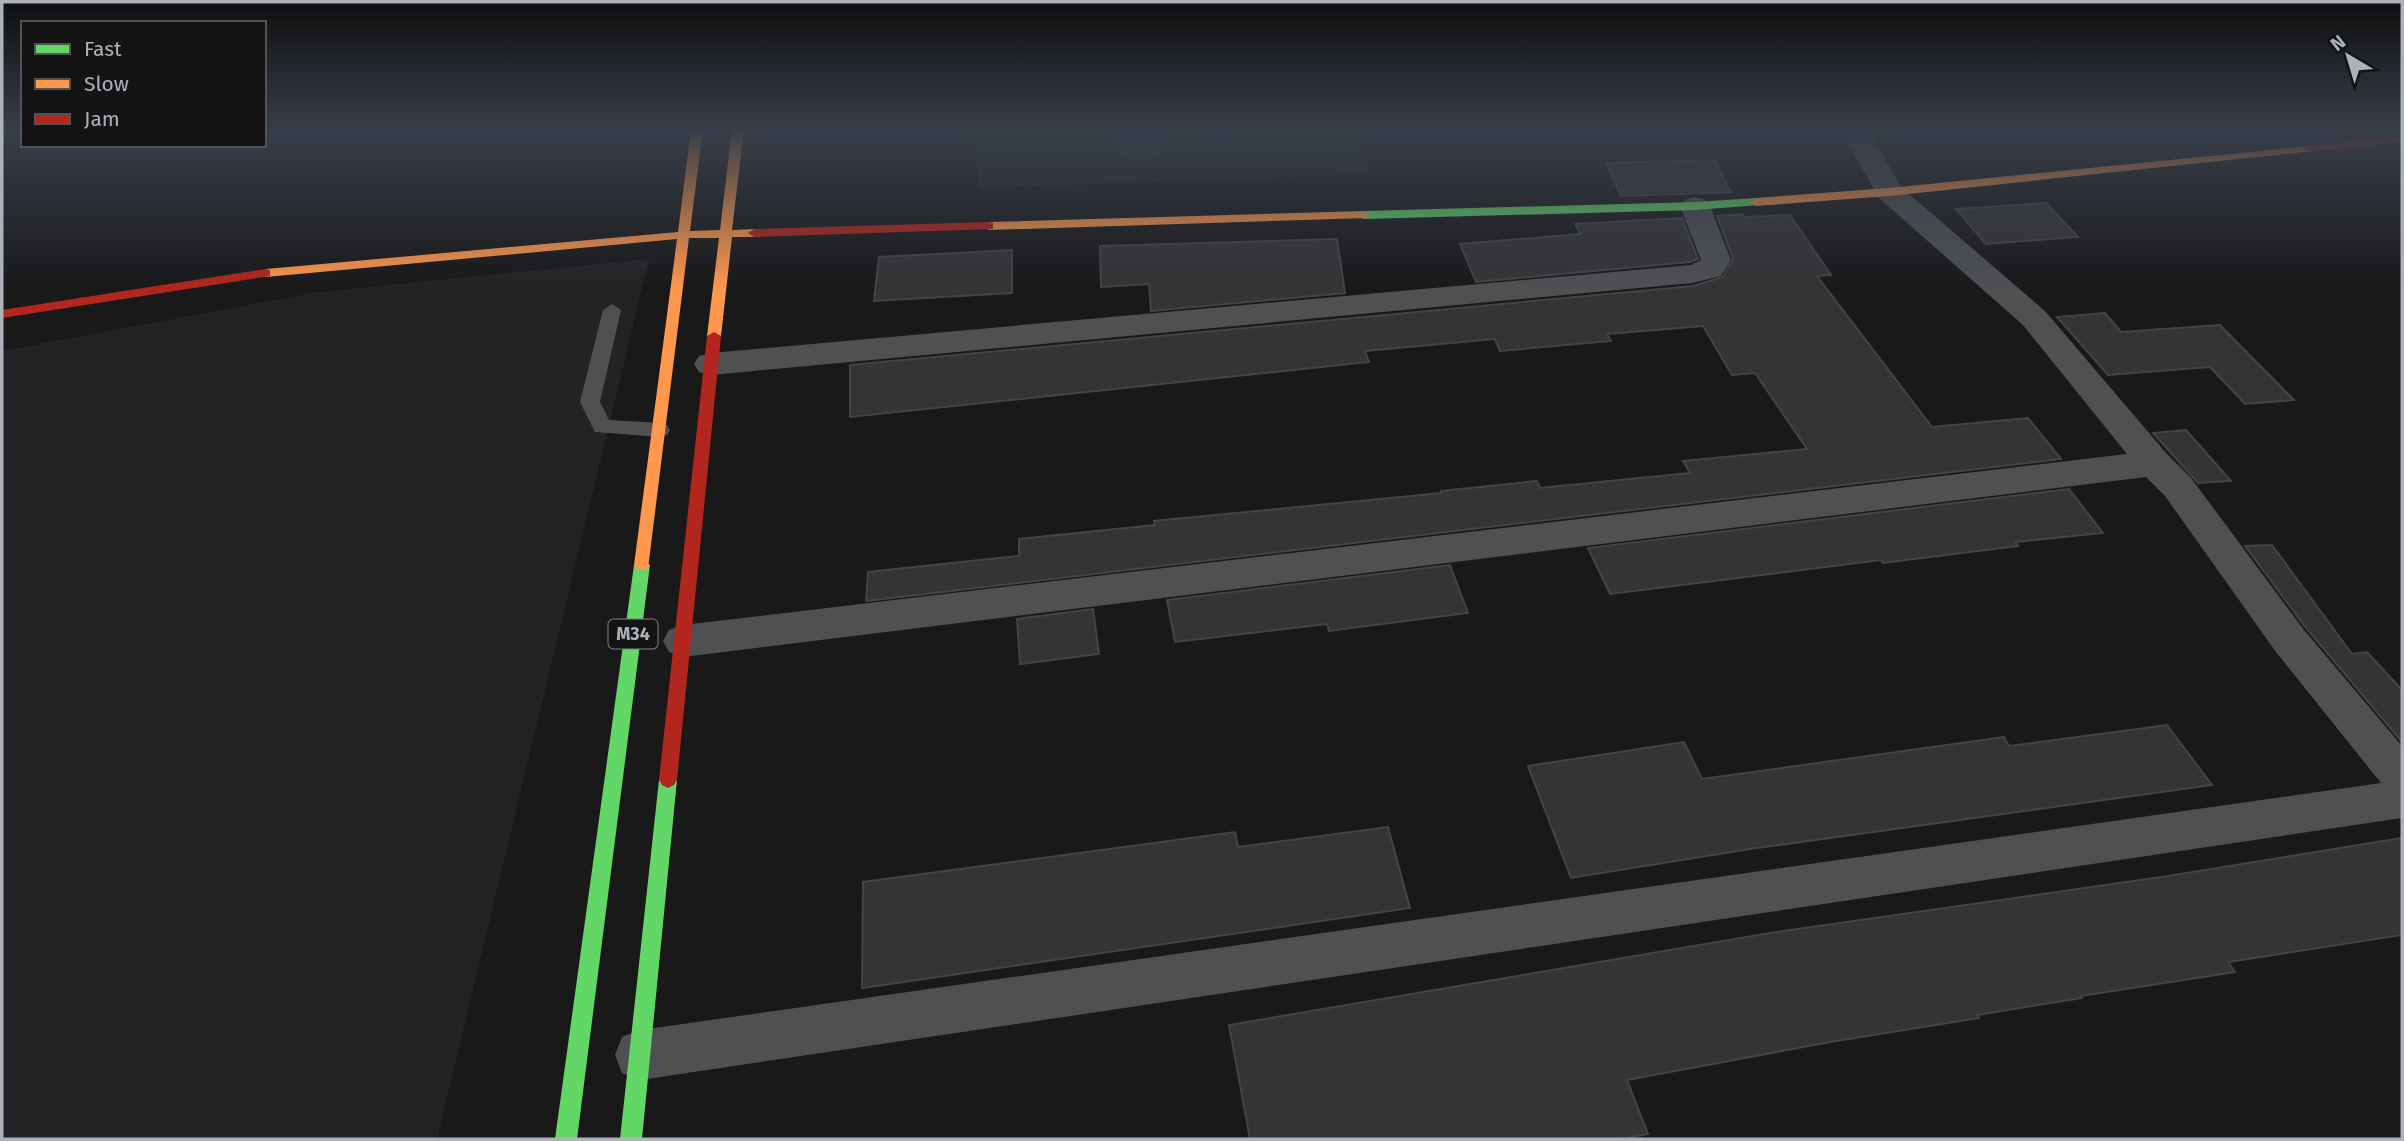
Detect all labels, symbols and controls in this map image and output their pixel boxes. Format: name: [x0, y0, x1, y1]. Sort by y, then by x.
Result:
legend: [21, 21, 266, 147]
north arrow: [2313, 21, 2383, 91]
text: N: [2326, 30, 2350, 56]
text: Fast: [84, 36, 122, 62]
text: Slow: [84, 71, 129, 97]
text: Jam: [84, 106, 120, 132]
road number: M34: [608, 620, 658, 648]

